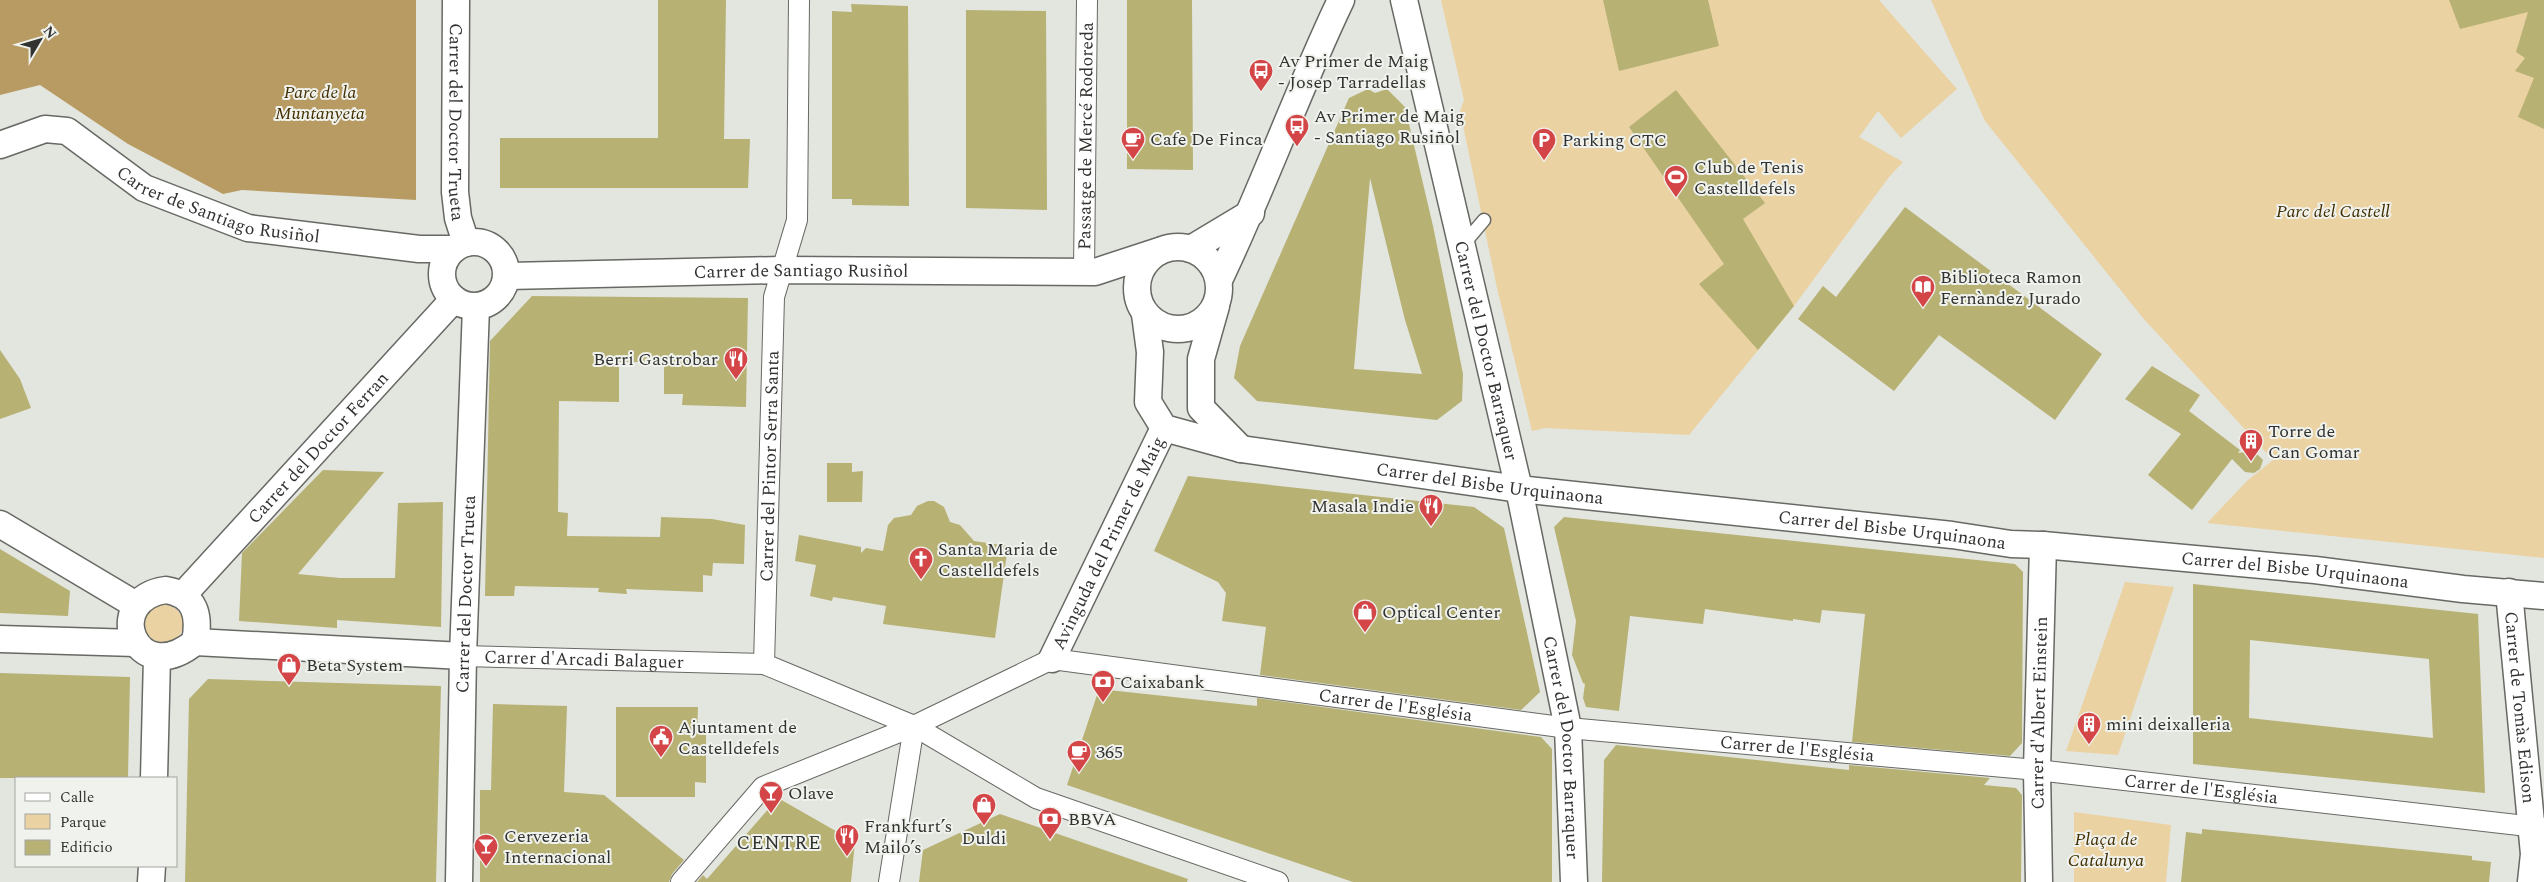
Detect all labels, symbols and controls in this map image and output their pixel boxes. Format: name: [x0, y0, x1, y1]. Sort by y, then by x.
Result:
north arrow: [15, 15, 65, 65]
text: N: [38, 21, 62, 43]
street label: Passatge de Mercé Rodoreda: [1071, 22, 1100, 250]
street label: Carrer del Doctor Trueta: [441, 23, 472, 223]
place label: Av Primer de Maig - Josep Tarradellas: [1278, 48, 1429, 96]
bus stop icon: Av Primer de Maig - Josep Tarradellas: [1248, 58, 1274, 92]
park label: Parc de la Muntanyeta: [275, 79, 365, 127]
place label: Av Primer de Maig - Santiago Rusiñol: [1314, 103, 1465, 151]
bus stop icon: Av Primer de Maig - Santiago Rusiñol: [1284, 113, 1310, 147]
cafe icon: Cafe De Finca: [1120, 126, 1146, 160]
place label: Cafe De Finca: [1150, 126, 1263, 153]
parking icon: Parking CTC: [1531, 127, 1557, 161]
place label: Parking CTC: [1562, 127, 1667, 154]
place label: Club de Tenis Castelldefels: [1694, 154, 1804, 202]
street label: Carrer de Santiago Rusiñol: [111, 159, 321, 250]
sports icon: Club de Tenis Castelldefels: [1663, 164, 1689, 198]
park label: Parc del Castell: [2276, 198, 2390, 225]
street label: Carrer del Doctor Barraquer: [1447, 238, 1525, 463]
street label: Carrer de Santiago Rusiñol: [693, 256, 908, 285]
place label: Biblioteca Ramon Fernàndez Jurado: [1940, 264, 2082, 312]
library icon: Biblioteca Ramon Fernàndez Jurado: [1910, 274, 1936, 308]
place label: Berri Gastrobar: [593, 346, 718, 373]
restaurant icon: Berri Gastrobar: [723, 346, 749, 380]
street label: Carrer del Pintor Serra Santa: [753, 350, 786, 582]
street label: Carrer del Doctor Ferran: [241, 365, 395, 530]
place label: Torre de Can Gomar: [2268, 418, 2360, 466]
building icon: Torre de Can Gomar: [2238, 428, 2264, 462]
street label: Avinguda del Primer de Maig: [1045, 432, 1172, 654]
street label: Carrer del Bisbe Urquinaona: [1374, 455, 1605, 511]
place label: Masala Indie: [1311, 493, 1414, 520]
restaurant icon: Masala Indie: [1418, 493, 1444, 527]
street label: Carrer del Doctor Trueta: [449, 494, 482, 693]
street label: Carrer del Bisbe Urquinaona: [1777, 503, 2008, 557]
place label: Santa Maria de Castelldefels: [938, 536, 1058, 584]
street label: Carrer del Bisbe Urquinaona: [2180, 544, 2411, 595]
church icon: Santa Maria de Castelldefels: [908, 546, 934, 580]
shop icon: Optical Center: [1352, 599, 1378, 633]
place label: Optical Center: [1382, 599, 1500, 626]
street label: Carrer de Tomàs Edison: [2497, 610, 2543, 805]
street label: Carrer d'Albert Einstein: [2023, 616, 2055, 810]
street label: Carrer del Doctor Barraquer: [1536, 633, 1587, 860]
street label: Carrer d'Arcadi Balaguer: [484, 643, 684, 675]
shop icon: Beta System: [276, 652, 302, 686]
place label: Beta System: [306, 652, 403, 679]
bank icon: Caixabank: [1090, 669, 1116, 703]
place label: Caixabank: [1120, 669, 1205, 696]
street label: Carrer de l'Església: [1317, 681, 1474, 729]
building icon: mini deixalleria: [2076, 711, 2102, 745]
place label: mini deixalleria: [2106, 711, 2231, 738]
place label: Ajuntament de Castelldefels: [678, 714, 797, 762]
public building icon: Ajuntament de Castelldefels: [648, 724, 674, 758]
street label: Carrer de l'Església: [1719, 728, 1876, 769]
cafe icon: 365: [1066, 739, 1092, 773]
place label: 365: [1096, 739, 1123, 766]
street label: Carrer de l'Església: [2123, 767, 2280, 811]
legend: [15, 777, 178, 867]
bar icon: Olave: [758, 780, 784, 814]
place label: Olave: [788, 780, 834, 807]
text: Calle: [60, 786, 94, 809]
shop icon: Duldi: [971, 792, 997, 826]
bank icon: BBVA: [1037, 806, 1063, 840]
place label: BBVA: [1068, 806, 1117, 833]
text: Parque: [60, 811, 107, 834]
place label: Frankfurt’s Mailo’s: [864, 813, 952, 861]
place label: Cervezeria Internacional: [504, 823, 611, 871]
restaurant icon: Frankfurt’s Mailo’s: [834, 823, 860, 857]
place label: Duldi: [961, 825, 1007, 852]
park label: Plaça de Catalunya: [2068, 826, 2144, 874]
district label: CENTRE: [736, 829, 822, 858]
bar icon: Cervezeria Internacional: [473, 833, 499, 867]
text: Edificio: [60, 836, 113, 859]

